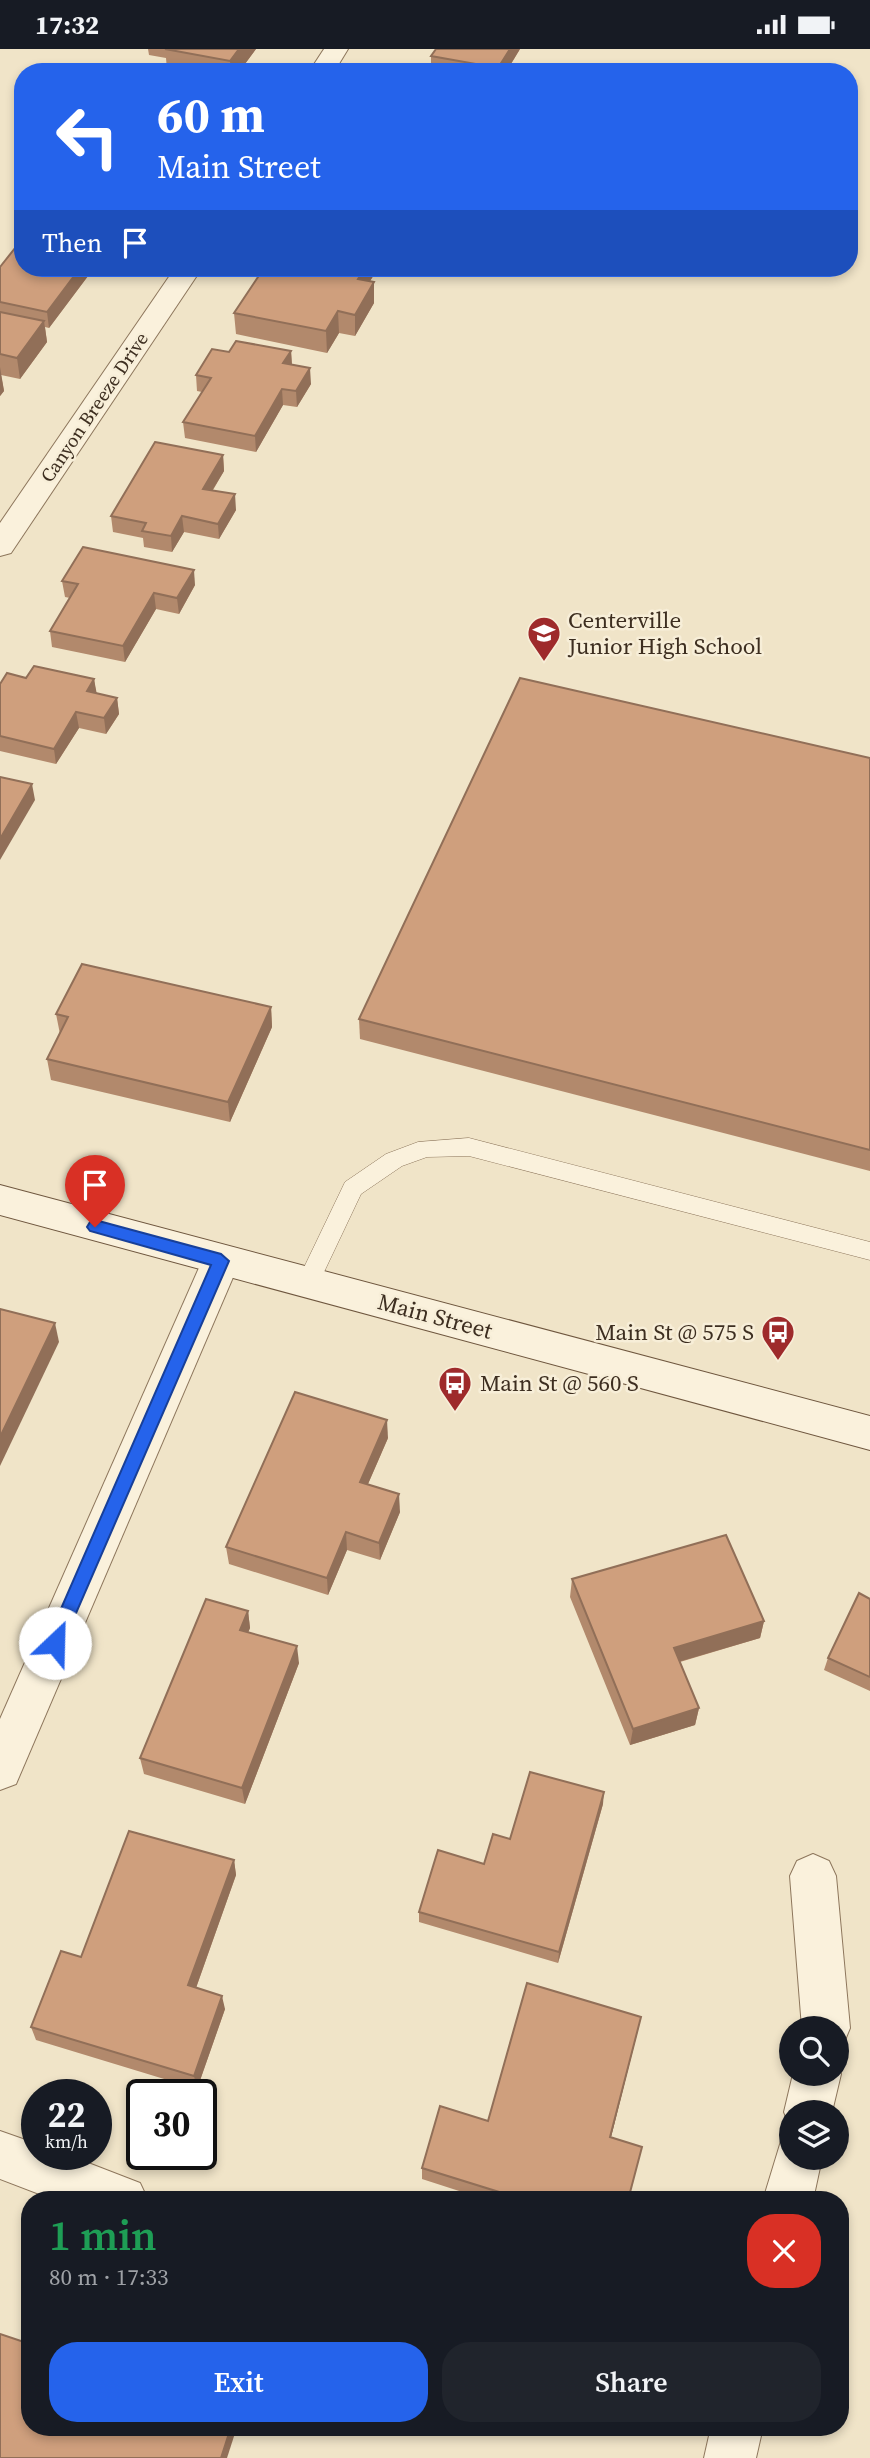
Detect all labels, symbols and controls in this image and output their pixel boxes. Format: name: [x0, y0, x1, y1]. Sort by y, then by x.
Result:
text: 17:32: [35, 7, 99, 43]
text: 60 m: [157, 81, 265, 148]
icon: left: [42, 91, 133, 182]
text: Main Street: [157, 145, 321, 189]
icon: arrive: [116, 224, 154, 262]
text: Then: [42, 225, 102, 261]
street label: Canyon Breeze Drive: [34, 327, 154, 487]
place label: Centerville Junior High School: [567, 604, 762, 662]
school or university icon: Centerville Junior High School: [525, 614, 563, 663]
pin: [65, 1155, 125, 1227]
icon: arrive: [76, 1166, 114, 1204]
street label: Main Street: [374, 1285, 496, 1347]
bus stop icon: Main St @ 575 S: [759, 1313, 797, 1362]
place label: Main St @ 575 S: [595, 1316, 754, 1348]
bus stop icon: Main St @ 560 S: [436, 1364, 474, 1413]
place label: Main St @ 560 S: [480, 1367, 639, 1399]
position arrow: [18, 1606, 92, 1680]
map controls: [779, 2016, 849, 2170]
button: search: [779, 2016, 849, 2086]
speed limit sign: 30: [126, 2079, 217, 2170]
text: 22: [48, 2091, 85, 2139]
button: layers: [779, 2100, 849, 2170]
text: km/h: [45, 2129, 88, 2154]
text: 1 min: [49, 2206, 157, 2264]
button: close: [747, 2214, 821, 2288]
text: 80 m · 17:33: [49, 2261, 169, 2293]
button: Exit: [49, 2342, 428, 2422]
button: Share: [442, 2342, 821, 2422]

